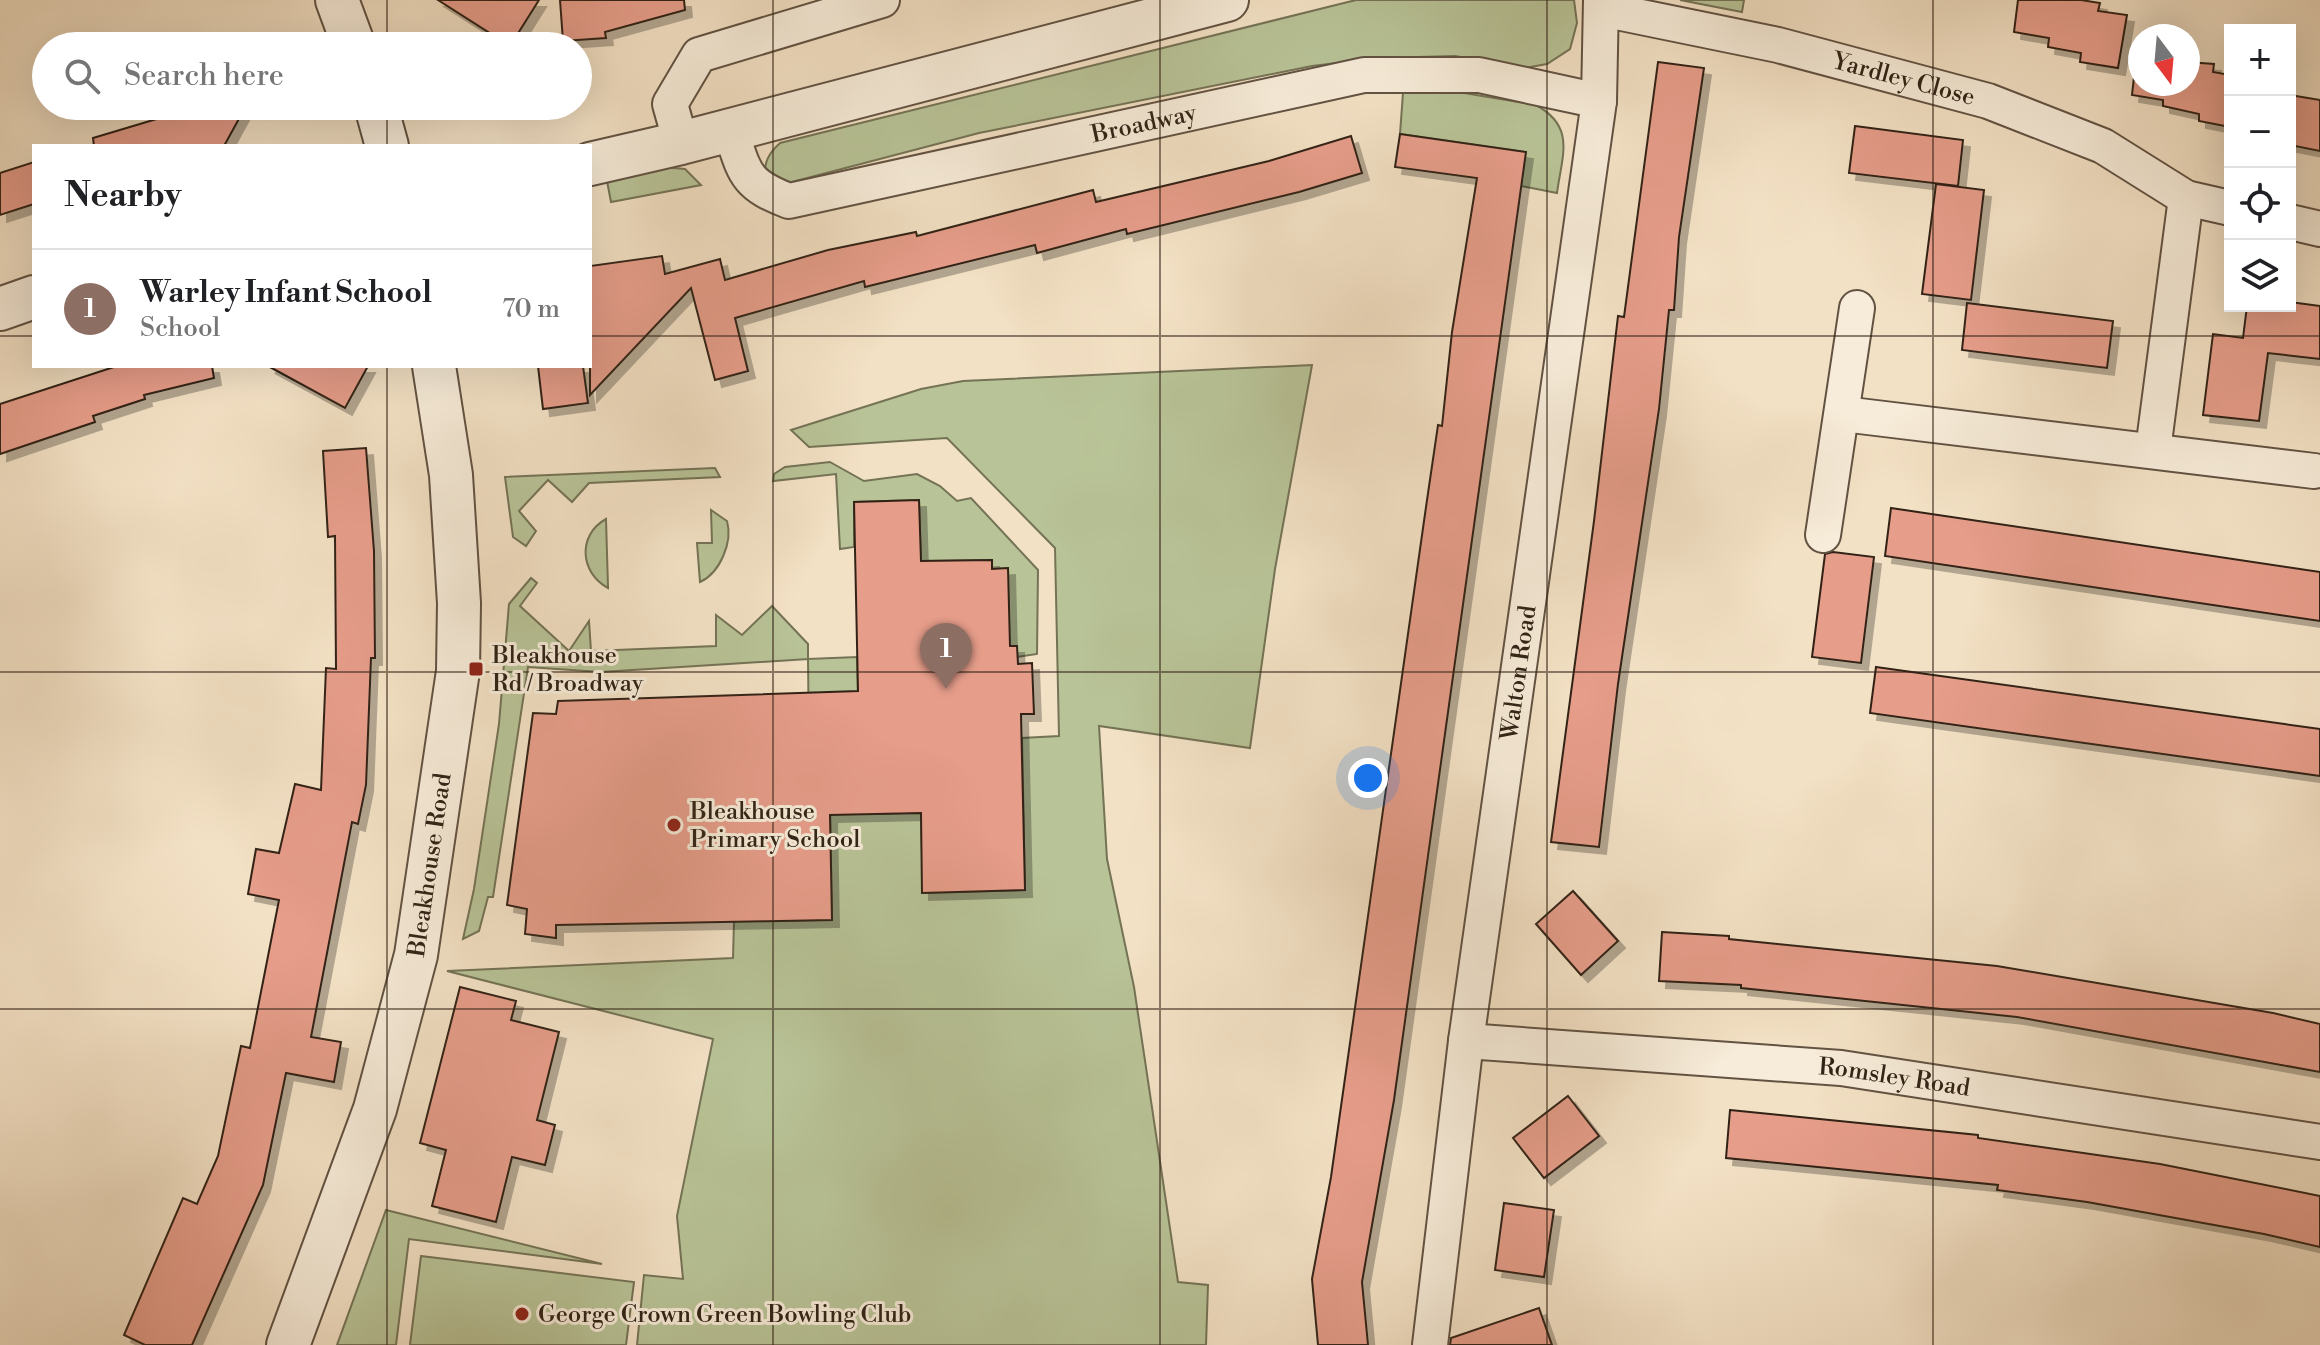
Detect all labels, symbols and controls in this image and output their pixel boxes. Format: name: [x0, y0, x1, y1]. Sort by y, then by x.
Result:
north arrow: [2128, 24, 2200, 96]
map controls: [2224, 24, 2296, 312]
button: +: [2224, 24, 2296, 96]
search box: [32, 32, 592, 120]
street label: Yardley Close: [1827, 46, 1978, 113]
icon: search: [60, 54, 104, 98]
text: Search here: [124, 57, 284, 95]
button: −: [2224, 96, 2296, 168]
street label: Broadway: [1088, 98, 1200, 151]
button: locate: [2224, 168, 2296, 240]
text: Nearby: [64, 175, 182, 217]
button: layers: [2224, 240, 2296, 312]
text: Warley Infant School: [140, 274, 432, 312]
text: 1: [84, 293, 96, 325]
text: 70 m: [502, 293, 560, 325]
text: School: [140, 312, 220, 344]
street label: Walton Road: [1495, 603, 1544, 743]
pin: 1: [920, 623, 972, 689]
place label: Bleakhouse Rd / Broadway: [491, 641, 644, 699]
marker: Bleakhouse Rd / Broadway: [467, 660, 485, 678]
your location: [1348, 758, 1388, 798]
street label: Bleakhouse Road: [402, 771, 459, 960]
place label: Bleakhouse Primary School: [689, 797, 860, 855]
marker: Bleakhouse Primary School: [665, 816, 683, 834]
street label: Romsley Road: [1817, 1052, 1972, 1104]
place label: George Crown Green Bowling Club: [538, 1300, 912, 1330]
marker: George Crown Green Bowling Club: [513, 1305, 531, 1323]

